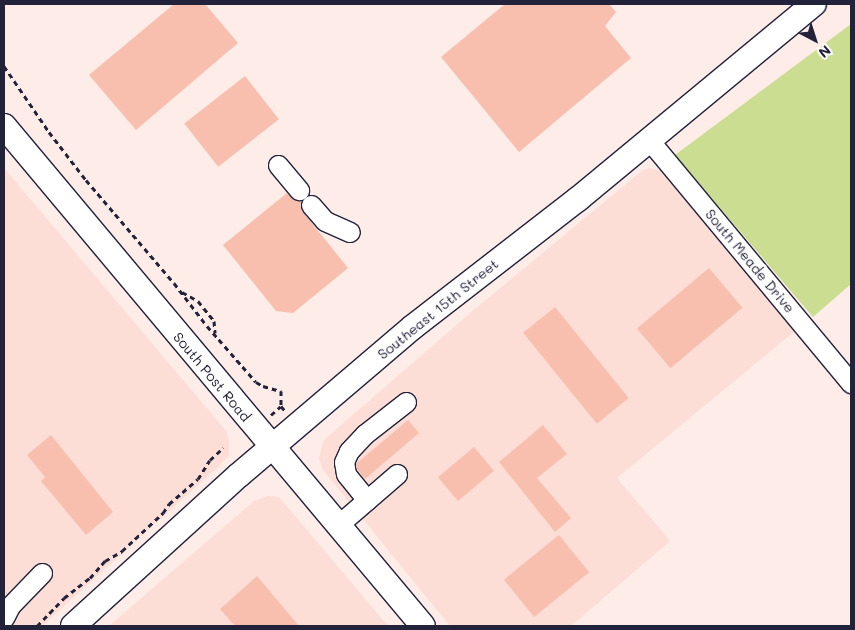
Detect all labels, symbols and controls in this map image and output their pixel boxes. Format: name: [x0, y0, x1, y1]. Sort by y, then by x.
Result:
north arrow: [790, 15, 840, 65]
text: N: [815, 41, 835, 63]
street label: South Meade Drive: [702, 206, 798, 316]
street label: Southeast 15th Street: [374, 255, 502, 363]
street label: South Post Road: [170, 329, 254, 425]

